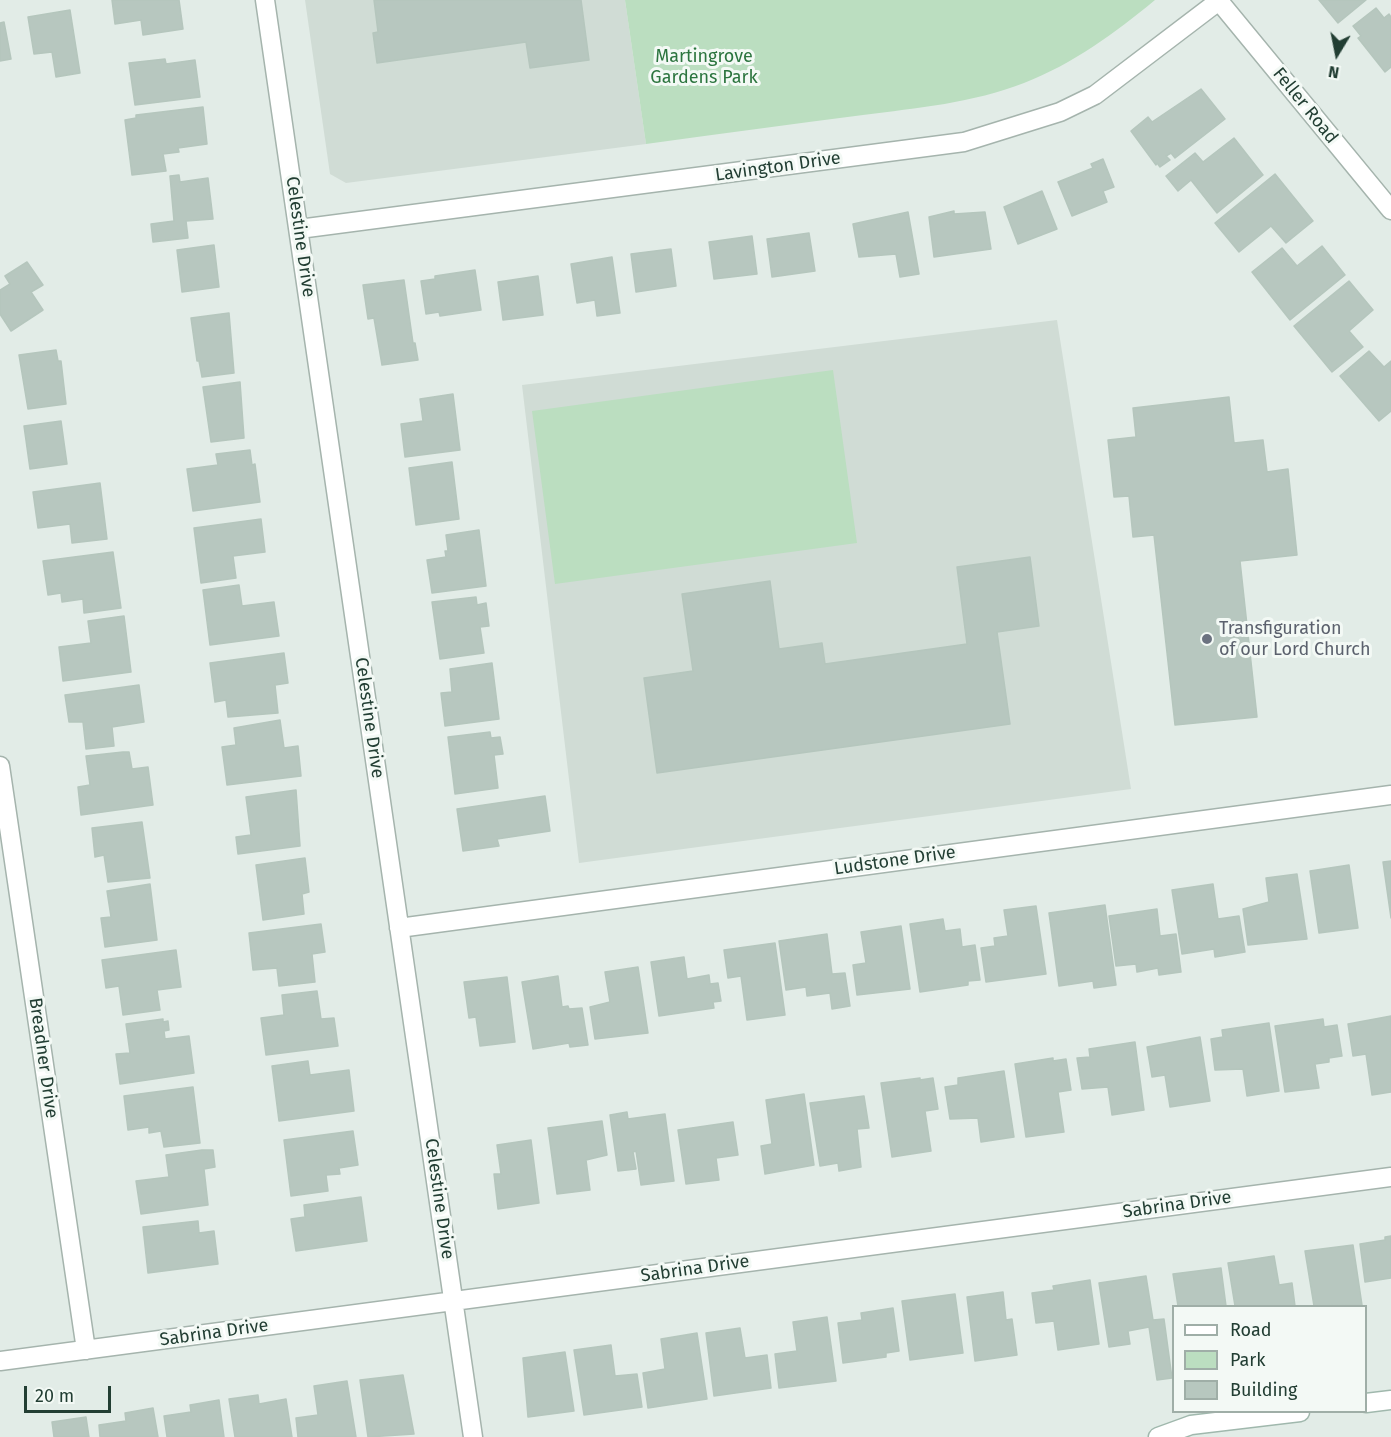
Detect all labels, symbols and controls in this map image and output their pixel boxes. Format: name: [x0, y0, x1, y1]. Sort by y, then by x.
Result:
north arrow: [1307, 24, 1367, 84]
park label: Martingrove Gardens Park: [650, 46, 758, 88]
text: N: [1327, 62, 1341, 82]
street label: Feller Road: [1268, 64, 1342, 148]
street label: Lavington Drive: [714, 148, 842, 186]
street label: Celestine Drive: [281, 175, 319, 299]
place label: Transfiguration of our Lord Church: [1219, 618, 1370, 660]
marker: Transfiguration of our Lord Church: [1200, 632, 1214, 646]
street label: Celestine Drive: [350, 656, 388, 780]
street label: Ludstone Drive: [833, 842, 957, 880]
street label: Breadner Drive: [24, 996, 62, 1120]
street label: Celestine Drive: [420, 1137, 458, 1261]
street label: Sabrina Drive: [1121, 1187, 1233, 1223]
street label: Sabrina Drive: [639, 1251, 751, 1287]
legend: [1172, 1305, 1367, 1413]
street label: Sabrina Drive: [158, 1315, 270, 1351]
text: Road: [1230, 1319, 1272, 1341]
text: Park: [1230, 1349, 1265, 1371]
scale bar: [27, 1374, 114, 1412]
text: Building: [1230, 1379, 1297, 1401]
text: 20 m: [35, 1385, 74, 1407]

